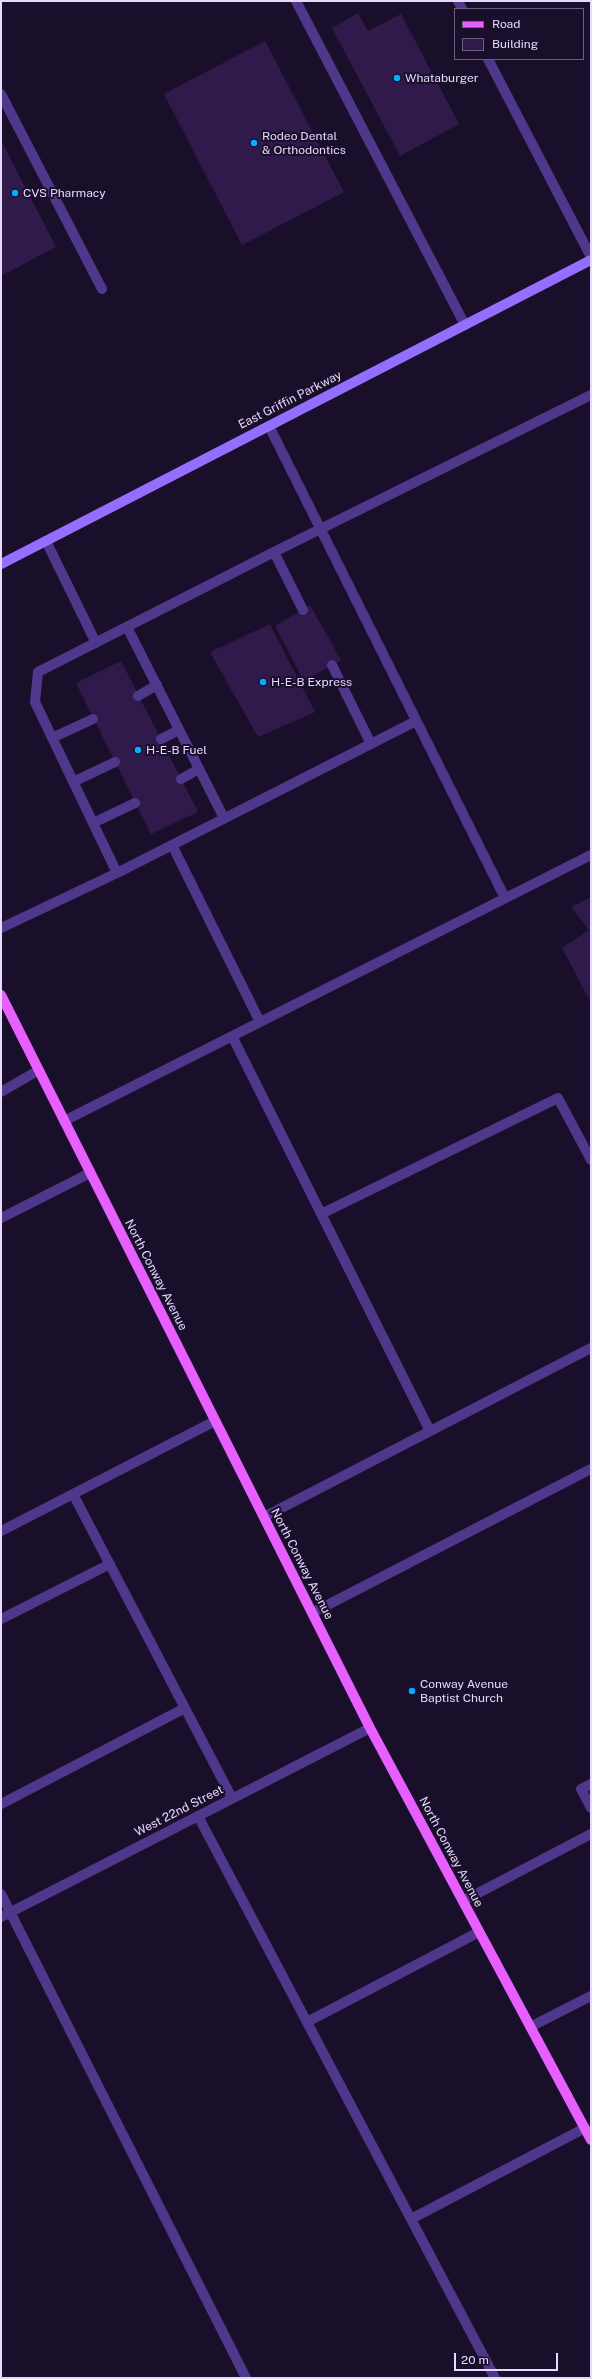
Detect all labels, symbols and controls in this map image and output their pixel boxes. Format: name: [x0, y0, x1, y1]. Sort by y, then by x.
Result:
legend: [454, 8, 584, 60]
text: Road: [492, 17, 520, 31]
text: Building: [492, 37, 538, 51]
place label: Whataburger: [405, 71, 478, 85]
marker: Whataburger: [392, 73, 402, 83]
place label: Rodeo Dental & Orthodontics: [262, 129, 346, 157]
marker: Rodeo Dental & Orthodontics: [249, 138, 259, 148]
place label: CVS Pharmacy: [23, 186, 106, 200]
marker: CVS Pharmacy: [10, 188, 20, 198]
street label: East Griffin Parkway: [236, 368, 344, 432]
place label: H-E-B Express: [271, 675, 352, 689]
marker: H-E-B Express: [258, 677, 268, 687]
place label: H-E-B Fuel: [146, 743, 207, 757]
marker: H-E-B Fuel: [133, 745, 143, 755]
street label: North Conway Avenue: [122, 1217, 190, 1333]
street label: North Conway Avenue: [268, 1506, 336, 1622]
place label: Conway Avenue Baptist Church: [420, 1677, 508, 1705]
marker: Conway Avenue Baptist Church: [407, 1686, 417, 1696]
street label: West 22nd Street: [132, 1782, 226, 1840]
street label: North Conway Avenue: [416, 1794, 486, 1910]
scale bar: [456, 2345, 560, 2371]
text: 20 m: [461, 2353, 489, 2367]

